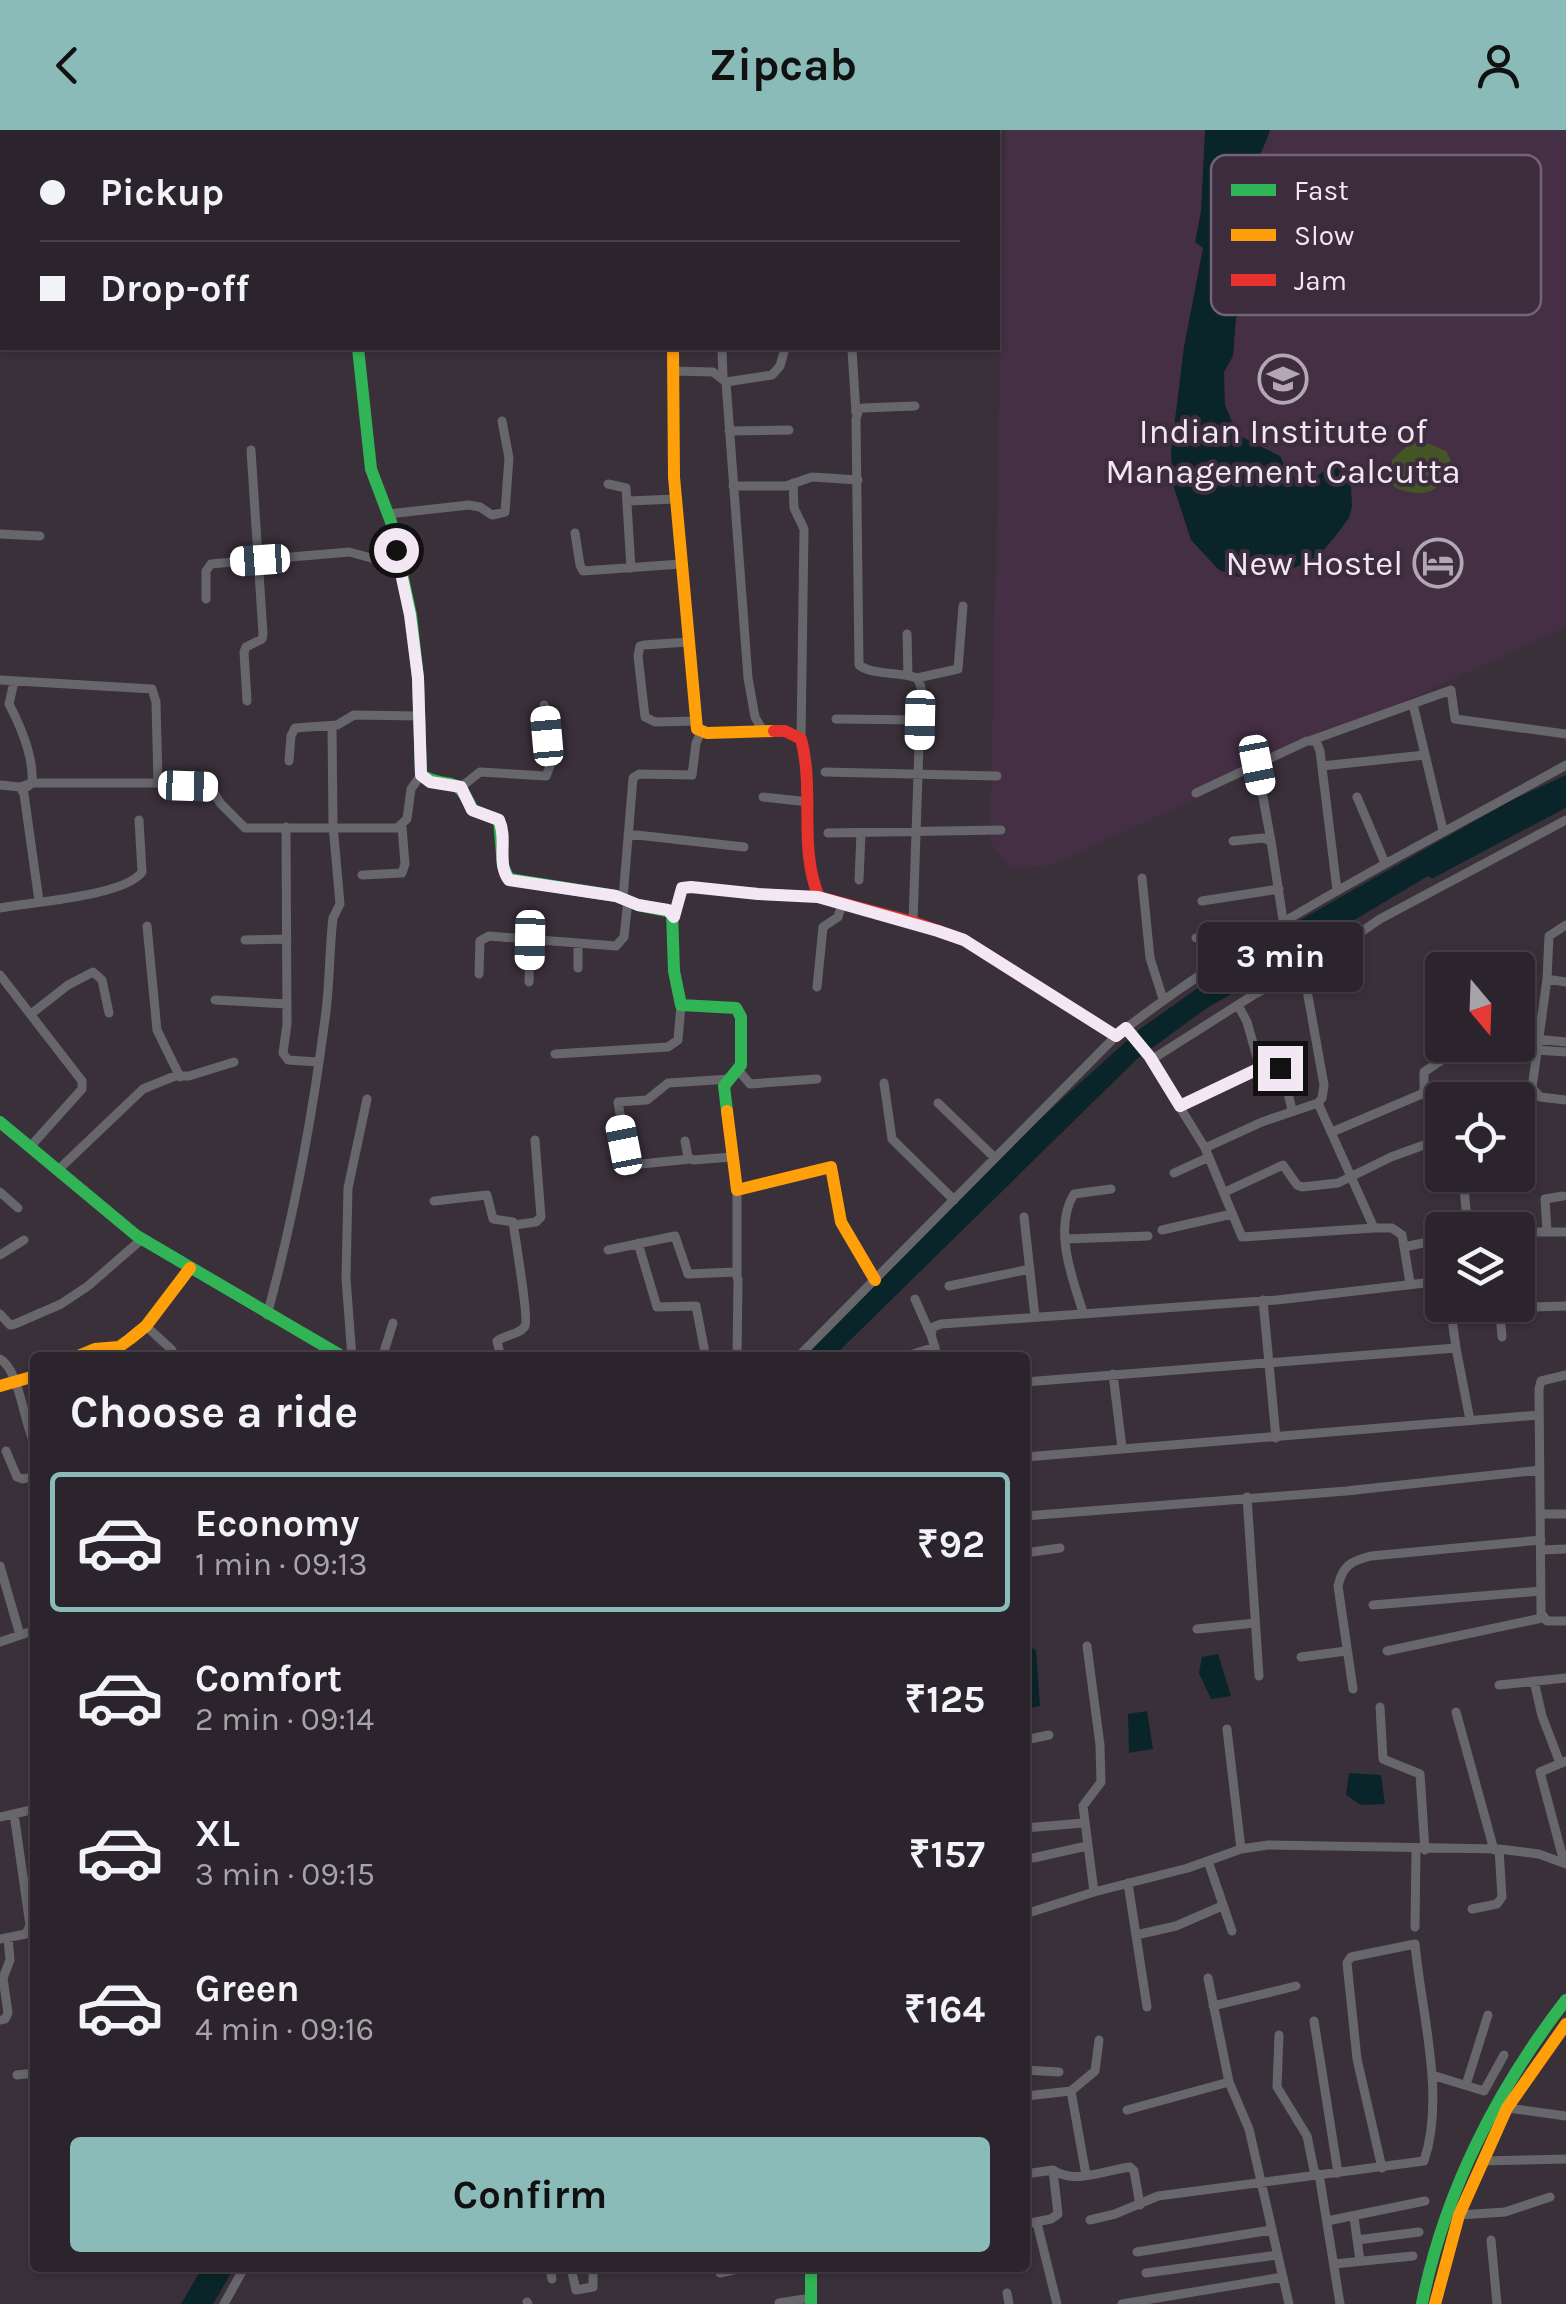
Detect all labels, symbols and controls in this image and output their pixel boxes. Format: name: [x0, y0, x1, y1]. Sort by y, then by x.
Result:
icon: back: [40, 38, 95, 93]
icon: person: [1471, 38, 1526, 93]
text: Zipcab: [709, 39, 857, 91]
legend: [1211, 155, 1541, 315]
text: Pickup: [100, 170, 224, 215]
text: Fast: [1294, 174, 1349, 207]
text: Slow: [1294, 219, 1354, 252]
text: Jam: [1294, 264, 1347, 297]
text: Drop-off: [100, 266, 249, 311]
school or university icon: Indian Institute of Management Calcutta: [1257, 353, 1309, 405]
place label: Indian Institute of Management Calcutta: [1105, 411, 1461, 492]
route start: [374, 528, 419, 573]
hotel icon: New Hostel: [1412, 537, 1464, 589]
car: [229, 543, 291, 577]
place label: New Hostel: [1226, 543, 1403, 584]
car: [904, 690, 936, 750]
car: [529, 705, 565, 767]
car: [1237, 733, 1277, 797]
car: [157, 770, 219, 802]
car: [514, 910, 546, 970]
callout: 3 min: [1198, 923, 1362, 993]
text: 3 min: [1236, 938, 1325, 975]
north arrow: [1425, 952, 1535, 1062]
map controls: [1425, 952, 1535, 1322]
route end: [1258, 1046, 1303, 1091]
button: locate: [1425, 1082, 1535, 1192]
car: [604, 1113, 644, 1177]
button: layers: [1425, 1212, 1535, 1322]
text: Choose a ride: [70, 1386, 358, 1438]
icon: car: [75, 1497, 165, 1587]
text: Economy: [195, 1501, 359, 1546]
text: ₹92: [917, 1522, 985, 1567]
text: 1 min · 09:13: [195, 1546, 367, 1583]
icon: car: [75, 1652, 165, 1742]
text: Comfort: [195, 1656, 342, 1701]
text: ₹125: [905, 1677, 985, 1722]
text: 2 min · 09:14: [195, 1701, 374, 1738]
icon: car: [75, 1807, 165, 1897]
text: XL: [195, 1811, 240, 1856]
text: ₹157: [909, 1832, 985, 1877]
text: 3 min · 09:15: [195, 1856, 375, 1893]
icon: car: [75, 1962, 165, 2052]
text: Green: [195, 1966, 300, 2011]
text: ₹164: [904, 1987, 985, 2032]
text: 4 min · 09:16: [195, 2011, 374, 2048]
button: Confirm: [70, 2137, 990, 2252]

